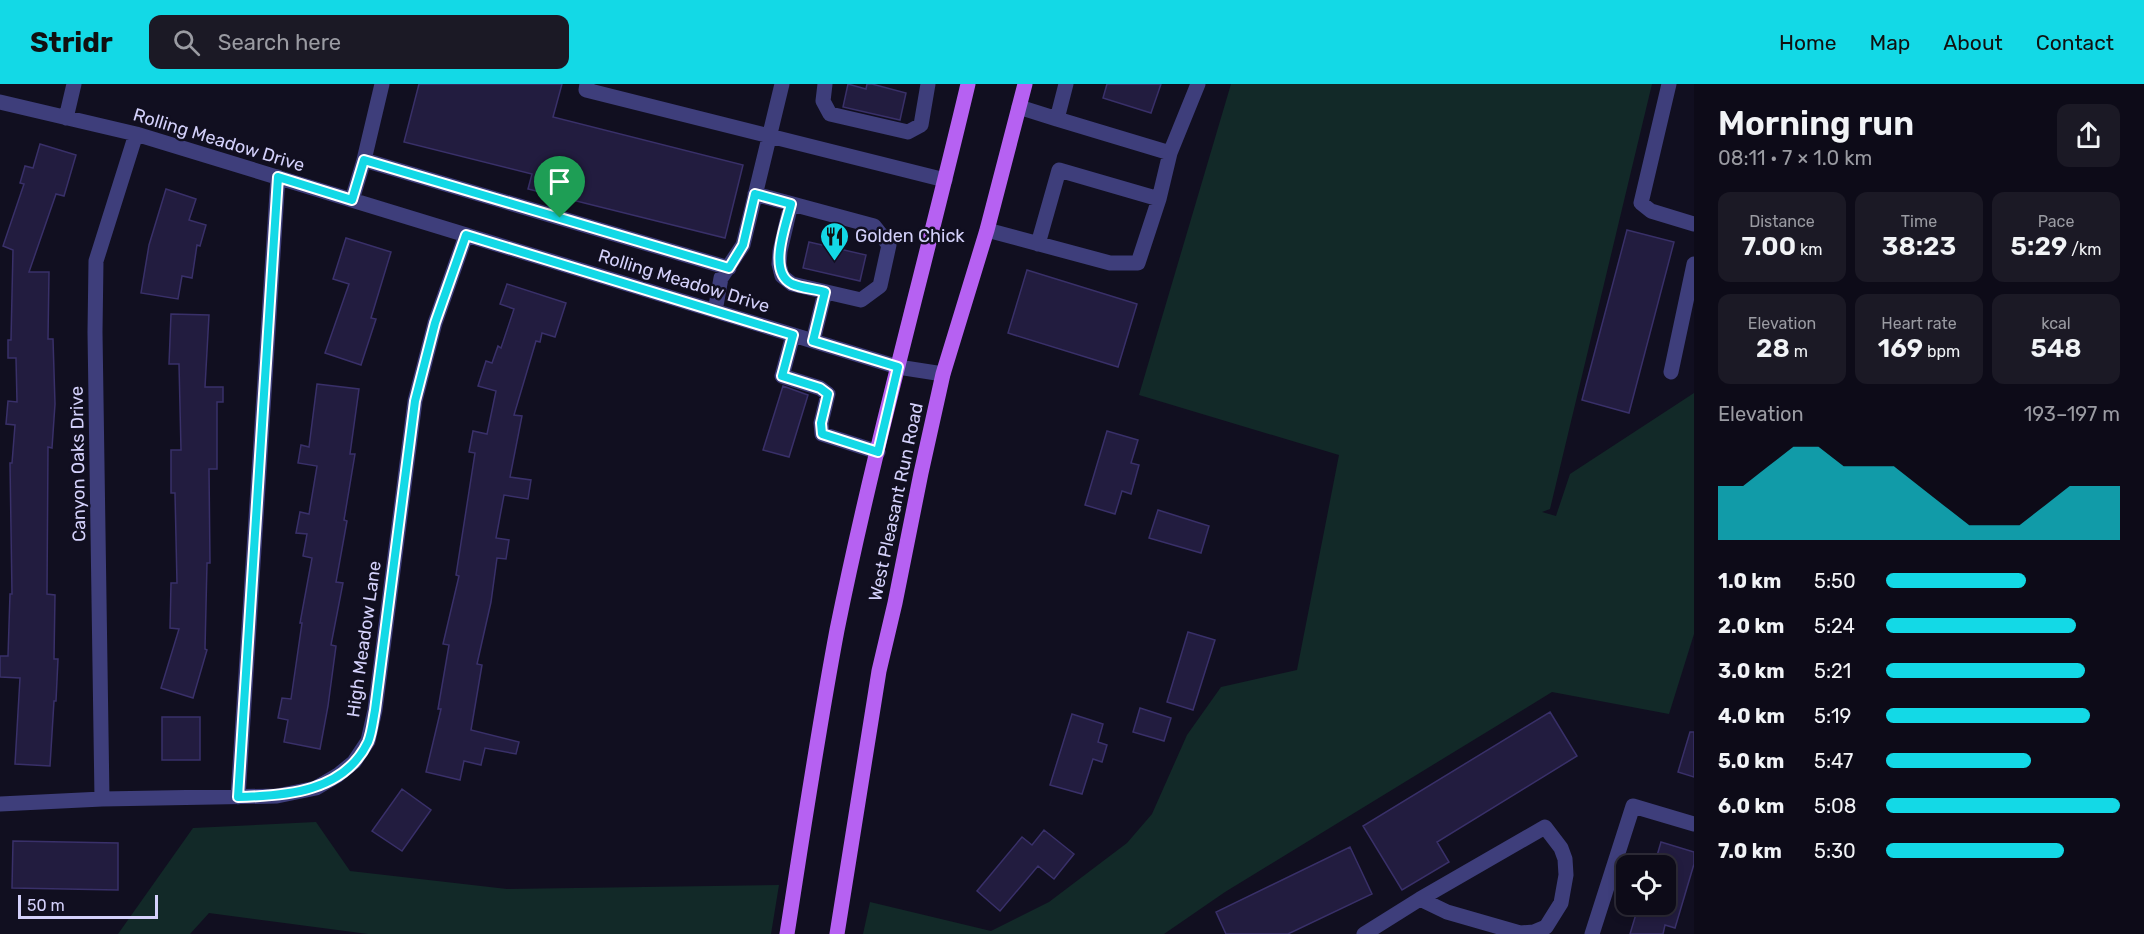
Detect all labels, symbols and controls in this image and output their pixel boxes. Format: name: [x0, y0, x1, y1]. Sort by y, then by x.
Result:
search box: [149, 15, 569, 69]
text: Stridr: [30, 26, 113, 59]
icon: search: [170, 26, 203, 59]
text: Search here: [218, 29, 341, 56]
text: Home: [1779, 30, 1836, 55]
text: Map: [1869, 30, 1910, 55]
text: About: [1943, 30, 2003, 55]
text: Contact: [2036, 30, 2114, 55]
street label: Rolling Meadow Drive: [131, 103, 307, 177]
text: Morning run: [1718, 104, 1914, 143]
button: share: [2057, 104, 2120, 167]
text: 08:11 · 7 × 1.0 km: [1718, 146, 1872, 170]
pin: [534, 156, 585, 218]
icon: arrive: [543, 165, 576, 198]
text: Distance: [1749, 212, 1815, 231]
text: Time: [1901, 212, 1937, 231]
text: Pace: [2038, 212, 2074, 231]
restaurant icon: Golden Chick: [818, 220, 850, 262]
place label: Golden Chick: [855, 225, 965, 247]
text: 7.00: [1741, 231, 1796, 262]
text: 38:23: [1882, 231, 1956, 262]
text: 5:29: [2011, 231, 2067, 262]
text: km: [1796, 240, 1823, 259]
text: /km: [2067, 240, 2101, 259]
street label: Rolling Meadow Drive: [596, 244, 772, 318]
text: Elevation: [1748, 314, 1816, 333]
text: Heart rate: [1881, 314, 1957, 333]
text: kcal: [2041, 314, 2071, 333]
text: 28: [1756, 333, 1790, 364]
text: 169: [1878, 333, 1923, 364]
text: 548: [2030, 333, 2082, 364]
text: m: [1790, 342, 1808, 361]
text: bpm: [1923, 342, 1960, 361]
street label: Canyon Oaks Drive: [66, 386, 90, 542]
street label: West Pleasant Run Road: [864, 401, 928, 603]
text: Elevation: [1718, 402, 1804, 426]
text: 193–197 m: [2024, 402, 2120, 426]
street label: High Meadow Lane: [342, 559, 386, 719]
text: 1.0 km: [1718, 569, 1781, 593]
text: 5:50: [1814, 569, 1856, 593]
text: 2.0 km: [1718, 614, 1784, 638]
text: 5:24: [1814, 614, 1855, 638]
text: 3.0 km: [1718, 659, 1785, 683]
text: 5:21: [1814, 659, 1851, 683]
text: 4.0 km: [1718, 704, 1785, 728]
text: 5:19: [1814, 704, 1851, 728]
text: 5.0 km: [1718, 749, 1784, 773]
text: 5:47: [1814, 749, 1853, 773]
text: 6.0 km: [1718, 794, 1784, 818]
text: 5:08: [1814, 794, 1856, 818]
text: 7.0 km: [1718, 839, 1782, 863]
text: 5:30: [1814, 839, 1856, 863]
map controls: [1616, 855, 1676, 915]
button: locate: [1616, 855, 1676, 915]
scale bar: [18, 892, 158, 920]
text: 50 m: [27, 896, 65, 915]

